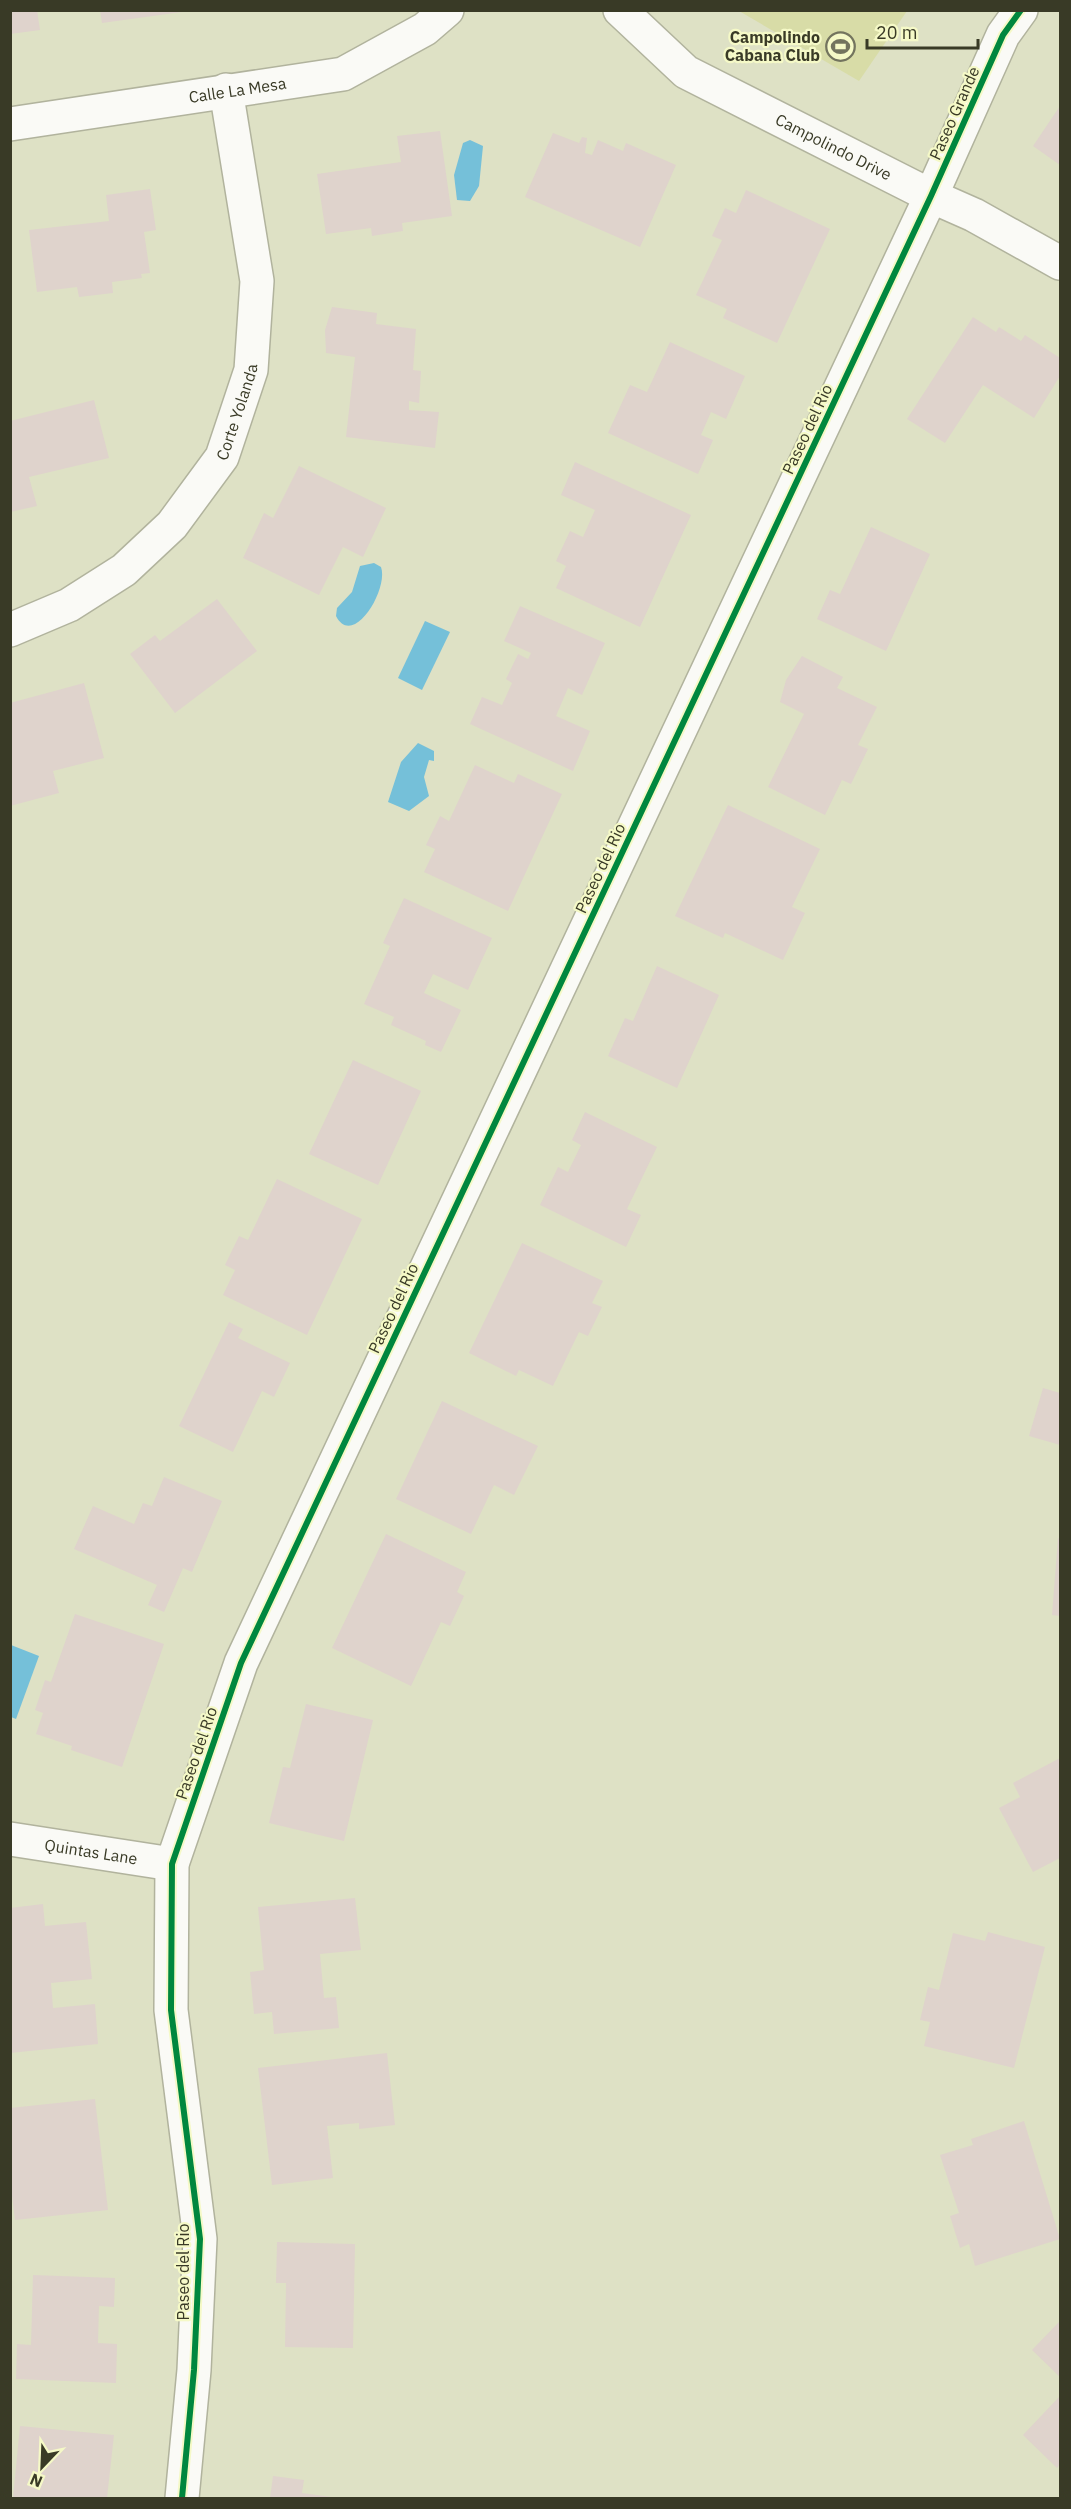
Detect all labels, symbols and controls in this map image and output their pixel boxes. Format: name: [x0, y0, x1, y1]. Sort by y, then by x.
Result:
scale bar: [867, 12, 978, 50]
text: 20 m: [876, 21, 918, 44]
place label: Campolindo Cabana Club: [725, 27, 820, 65]
sports icon: Campolindo Cabana Club: [825, 30, 857, 62]
street label: Paseo Grande: [925, 63, 984, 163]
street label: Calle La Mesa: [187, 73, 288, 107]
street label: Campolindo Drive: [772, 109, 895, 184]
street label: Corte Yolanda: [212, 363, 261, 463]
street label: Paseo del Rio: [777, 381, 837, 477]
street label: Paseo del Rio: [570, 820, 630, 916]
street label: Paseo del Rio: [363, 1260, 423, 1356]
street label: Paseo del Rio: [171, 1704, 221, 1802]
street label: Quintas Lane: [43, 1834, 139, 1869]
street label: Paseo del Rio: [173, 2224, 193, 2320]
north arrow: [12, 2437, 72, 2497]
text: N: [27, 2469, 45, 2492]

